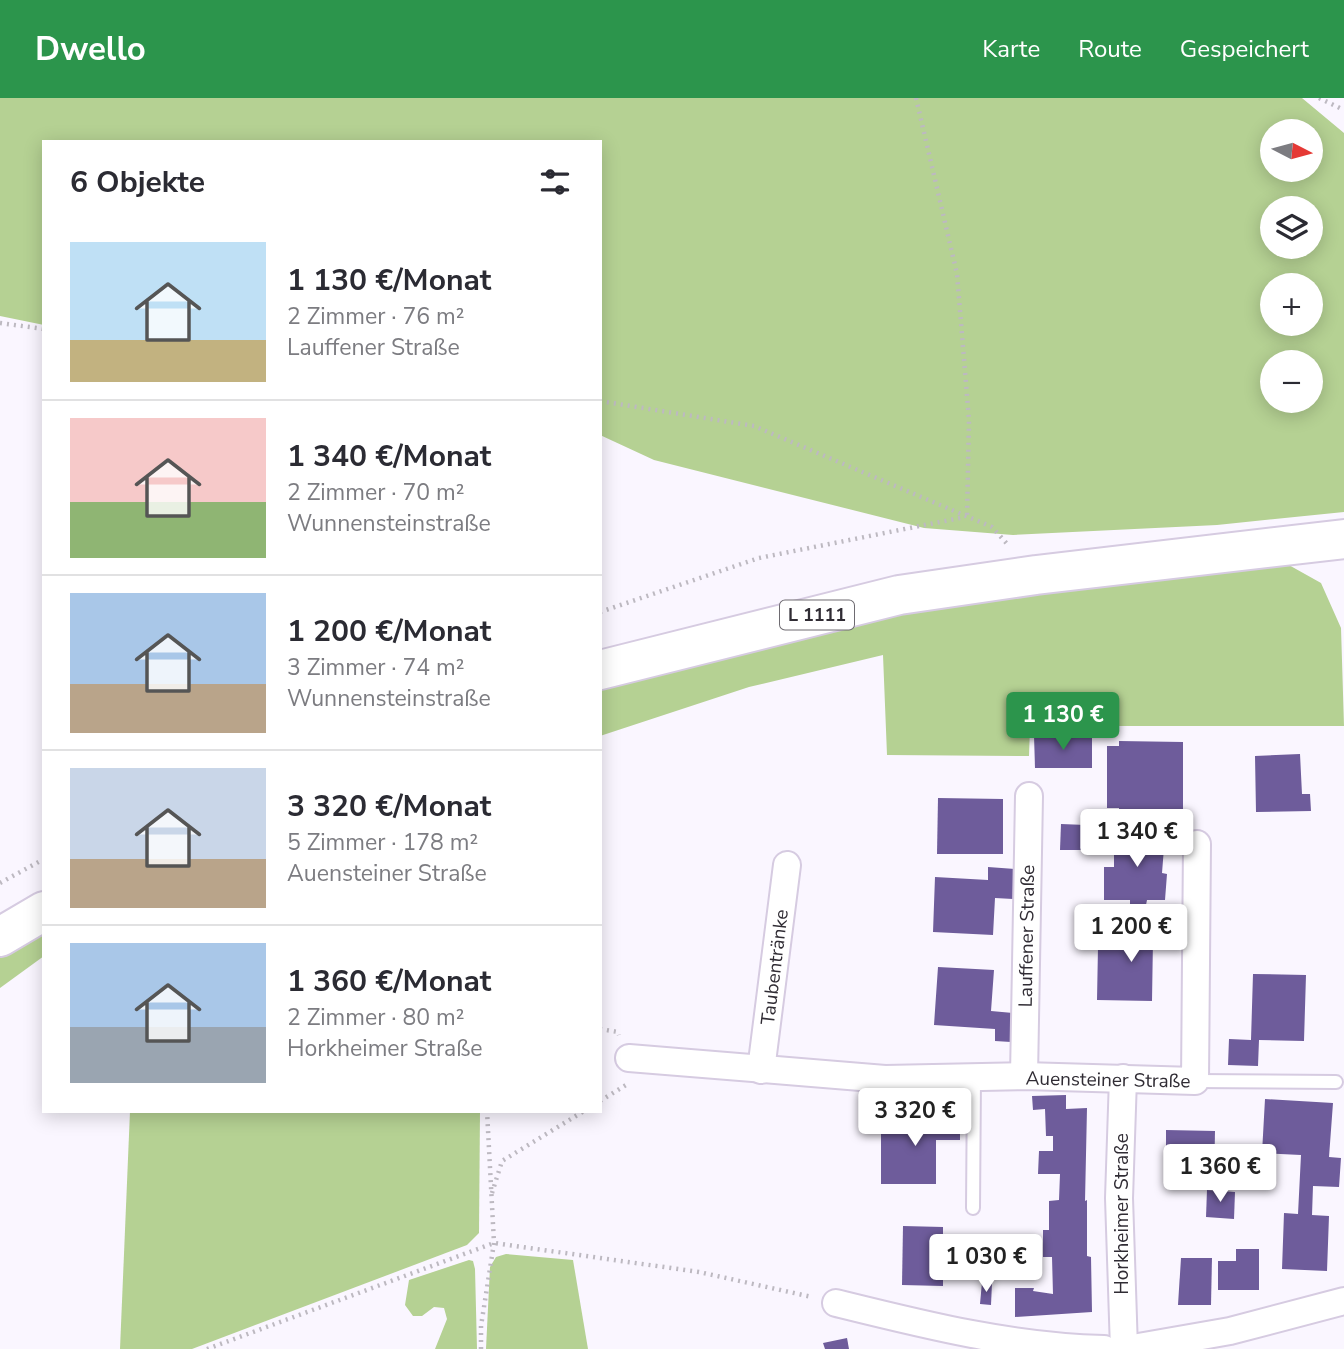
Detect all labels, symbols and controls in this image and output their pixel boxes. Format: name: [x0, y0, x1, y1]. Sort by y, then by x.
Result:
text: Dwello: [35, 27, 146, 72]
text: Karte: [982, 33, 1040, 65]
text: Route: [1078, 33, 1142, 65]
text: Gespeichert: [1180, 33, 1309, 65]
north arrow: [1260, 119, 1323, 182]
map controls: [1260, 119, 1323, 413]
text: 6 Objekte: [70, 162, 205, 203]
icon: filters: [536, 163, 574, 201]
button: layers: [1260, 196, 1323, 259]
text: 1 130 €/Monat: [287, 260, 491, 301]
icon: home: [126, 270, 210, 354]
button: +: [1260, 273, 1323, 336]
text: 2 Zimmer · 76 m²: [287, 301, 464, 332]
text: Lauffener Straße: [287, 332, 460, 363]
button: −: [1260, 350, 1323, 413]
text: 1 340 €/Monat: [287, 436, 491, 477]
icon: home: [126, 446, 210, 530]
text: 2 Zimmer · 70 m²: [287, 477, 464, 508]
text: Wunnensteinstraße: [287, 508, 491, 539]
road number: L 1111: [780, 601, 854, 630]
text: 1 200 €/Monat: [287, 611, 491, 652]
icon: home: [126, 621, 210, 705]
text: 3 Zimmer · 74 m²: [287, 652, 464, 683]
text: Wunnensteinstraße: [287, 683, 491, 714]
pin: 1 130 €: [998, 692, 1128, 752]
text: 1 130 €: [1022, 699, 1104, 730]
text: 3 320 €/Monat: [287, 786, 491, 827]
icon: home: [126, 796, 210, 880]
pin: 1 340 €: [1072, 810, 1202, 869]
text: 1 340 €: [1096, 816, 1178, 847]
text: 5 Zimmer · 178 m²: [287, 827, 478, 858]
text: Auensteiner Straße: [287, 858, 487, 889]
street label: Lauffener Straße: [1013, 864, 1041, 1008]
pin: 1 200 €: [1066, 904, 1196, 964]
street label: Taubentränke: [755, 908, 795, 1026]
text: 1 200 €: [1090, 911, 1172, 942]
text: 1 360 €/Monat: [287, 961, 491, 1002]
icon: home: [126, 971, 210, 1055]
text: 2 Zimmer · 80 m²: [287, 1002, 464, 1033]
text: Horkheimer Straße: [287, 1033, 483, 1064]
street label: Auensteiner Straße: [1025, 1066, 1191, 1094]
pin: 3 320 €: [850, 1088, 980, 1148]
text: 3 320 €: [874, 1095, 956, 1126]
street label: Horkheimer Straße: [1109, 1133, 1135, 1295]
pin: 1 360 €: [1155, 1144, 1285, 1204]
text: 1 360 €: [1179, 1151, 1261, 1182]
pin: 1 030 €: [921, 1234, 1051, 1294]
text: 1 030 €: [945, 1241, 1027, 1272]

